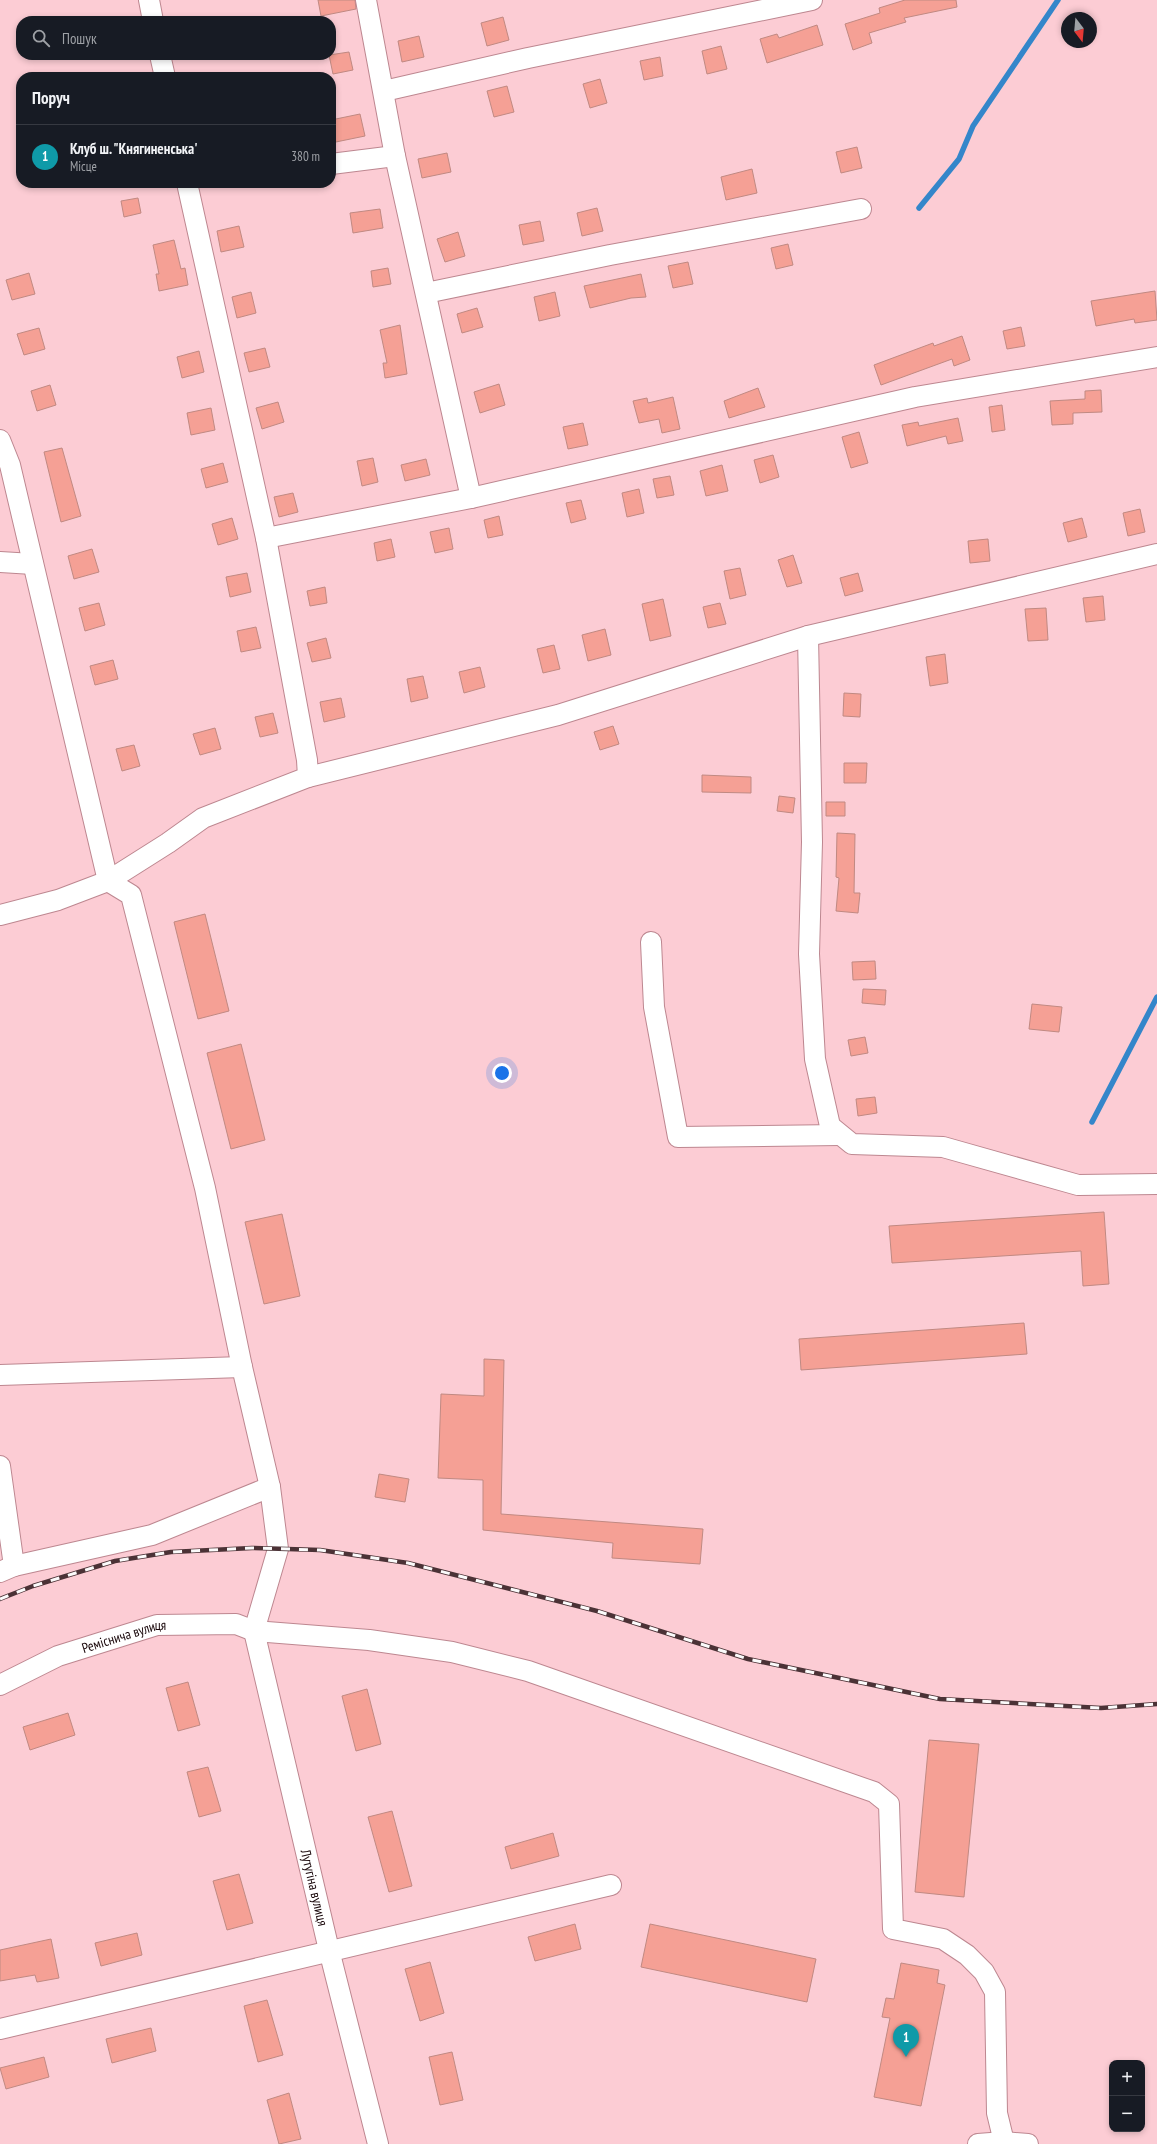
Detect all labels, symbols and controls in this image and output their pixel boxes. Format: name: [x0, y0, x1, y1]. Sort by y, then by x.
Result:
north arrow: [1061, 12, 1097, 48]
search box: [16, 16, 336, 60]
icon: search: [30, 27, 52, 49]
text: Пошук: [62, 29, 97, 48]
text: Поруч: [32, 87, 70, 109]
text: Клуб ш. "Княгиненська': [70, 139, 197, 158]
text: 1: [42, 148, 48, 165]
text: 380 m: [291, 148, 320, 165]
text: Місце: [70, 158, 97, 175]
your location: [492, 1063, 512, 1083]
street label: Реміснича вулиця: [79, 1616, 166, 1657]
street label: Лутугіна вулиця: [296, 1846, 332, 1928]
pin: 1: [893, 2024, 919, 2057]
map controls: [1109, 2060, 1145, 2132]
button: +: [1109, 2060, 1145, 2096]
button: −: [1109, 2096, 1145, 2132]

